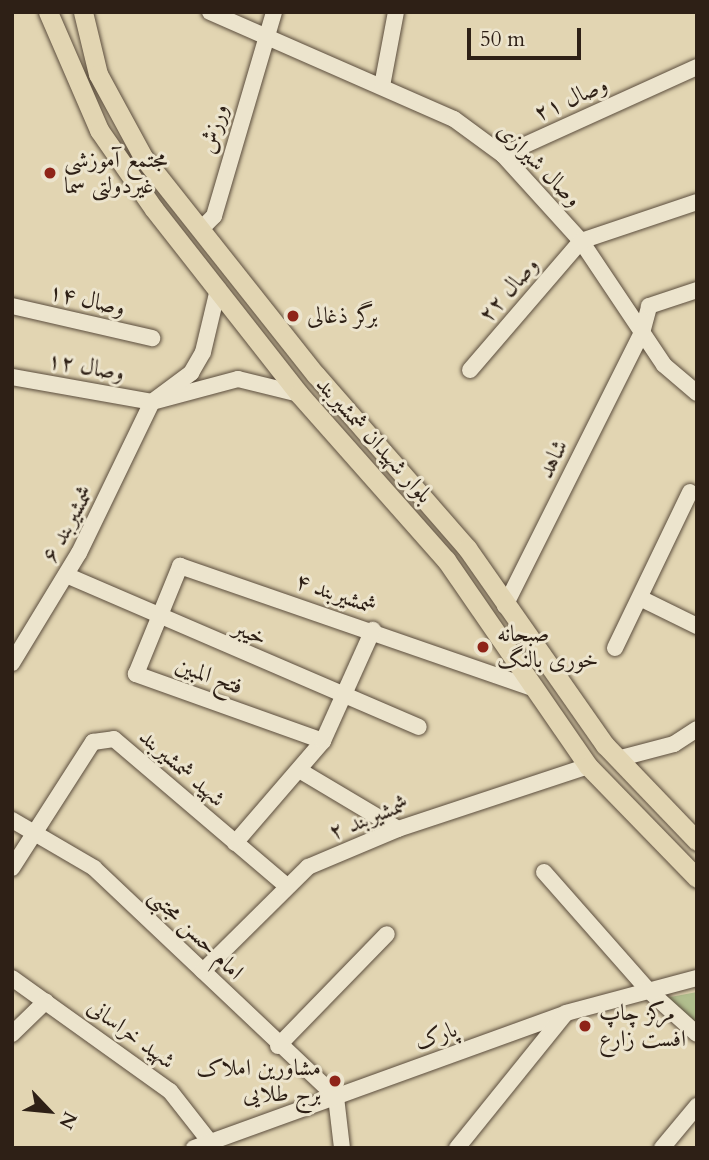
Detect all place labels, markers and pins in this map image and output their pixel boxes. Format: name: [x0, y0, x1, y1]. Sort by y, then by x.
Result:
place label: مجتمع آموزشی غیردولتی سما: [64, 146, 167, 200]
marker: مجتمع آموزشی غیردولتی سما: [42, 165, 58, 181]
place label: برگر ذغالی: [307, 302, 378, 330]
marker: برگر ذغالی: [285, 308, 301, 324]
place label: صبحانه خوری بالنگ: [497, 620, 598, 674]
marker: صبحانه خوری بالنگ: [475, 639, 491, 655]
place label: مرکز چاپ افست زارع: [599, 999, 686, 1053]
marker: مرکز چاپ افست زارع: [577, 1018, 593, 1034]
place label: مشاورین املاک برج طلایی: [196, 1054, 321, 1108]
marker: مشاورین املاک برج طلایی: [327, 1073, 343, 1089]

